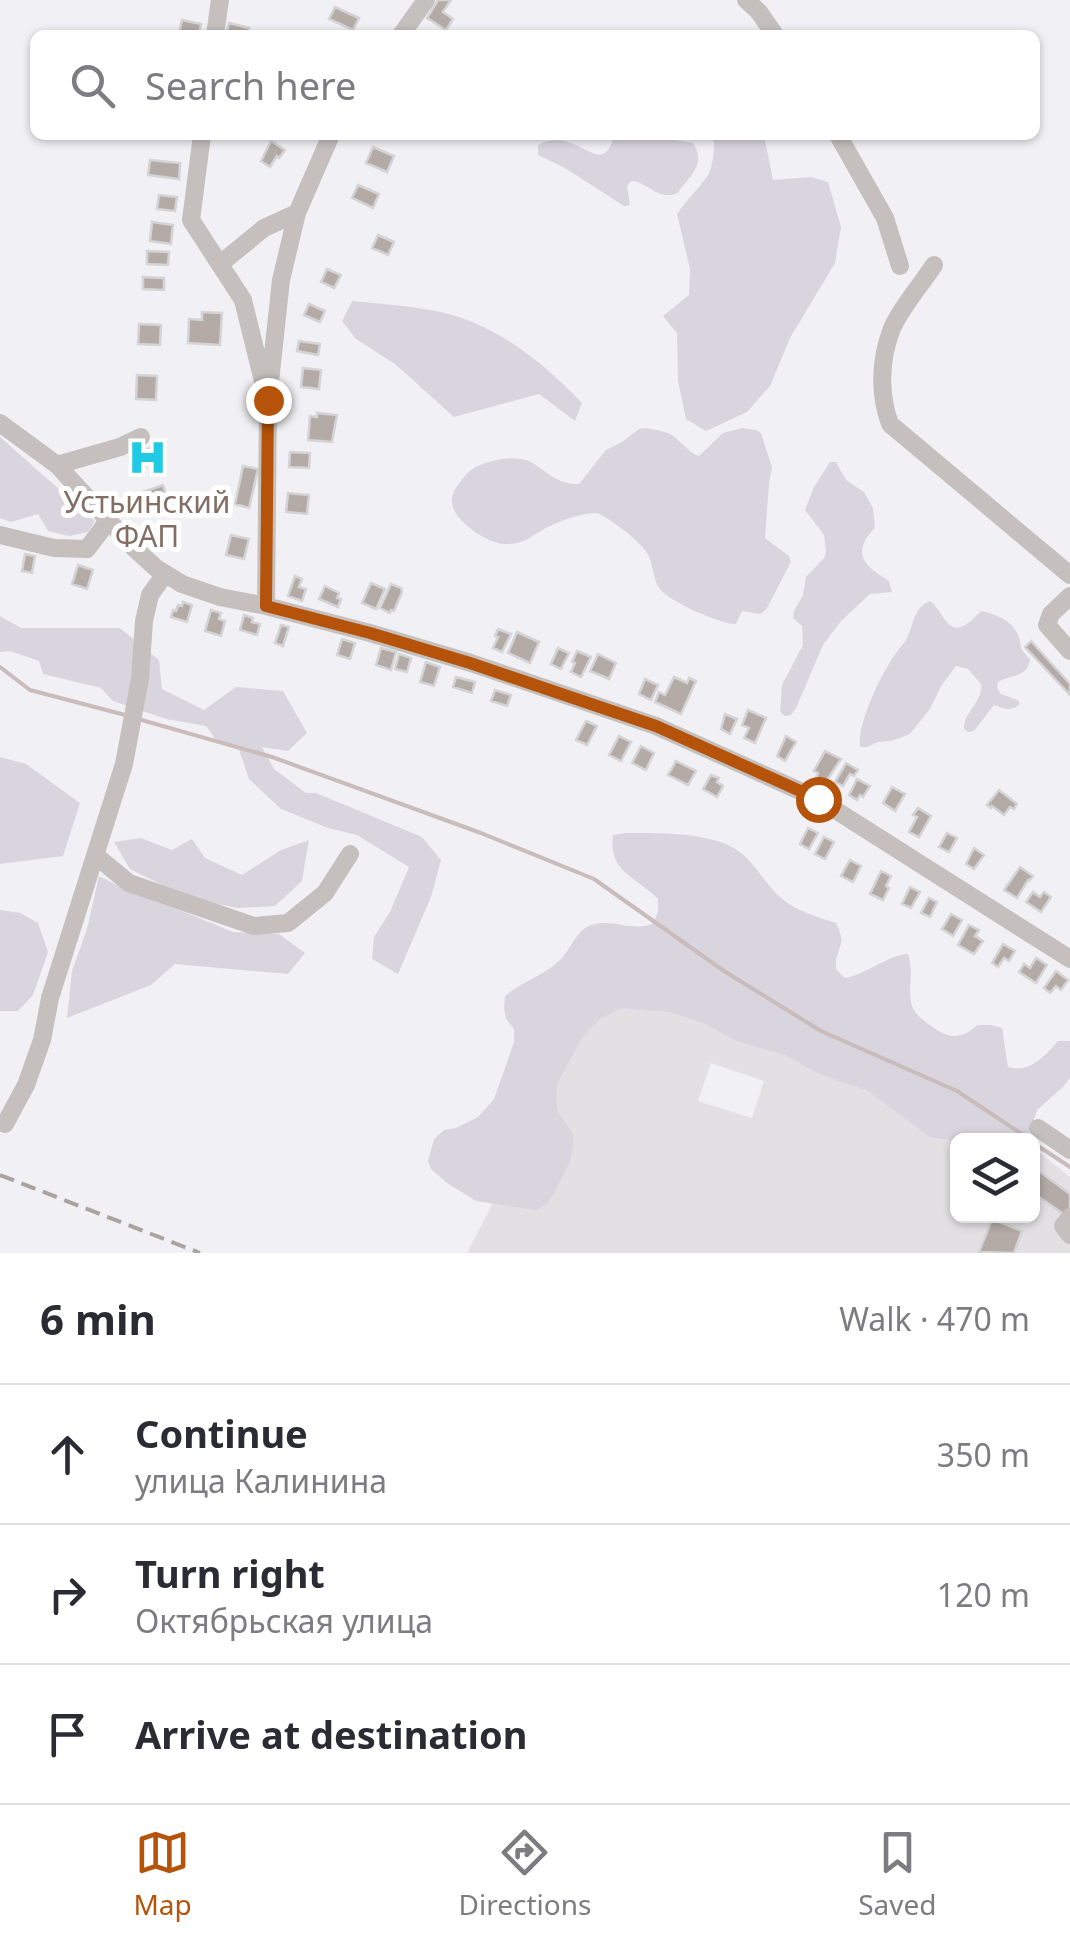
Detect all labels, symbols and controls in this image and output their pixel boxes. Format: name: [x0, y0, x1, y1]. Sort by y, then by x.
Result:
search box: [30, 30, 1040, 140]
icon: search: [65, 58, 120, 113]
text: Search here: [145, 59, 356, 111]
route end: [246, 378, 292, 424]
hospital icon: Устьинский ФАП: [126, 436, 168, 478]
place label: Устьинский ФАП: [64, 481, 230, 556]
route start: [796, 777, 842, 823]
map controls: [950, 1133, 1040, 1223]
button: layers: [950, 1133, 1040, 1223]
text: 6 min: [40, 1290, 156, 1347]
text: Walk · 470 m: [839, 1297, 1030, 1340]
text: Continue: [135, 1407, 308, 1459]
icon: ahead: [40, 1427, 95, 1482]
text: 350 m: [937, 1433, 1030, 1476]
text: улица Калинина: [135, 1459, 387, 1502]
text: Turn right: [135, 1547, 325, 1599]
icon: right: [40, 1567, 95, 1622]
text: 120 m: [937, 1573, 1030, 1616]
text: Октябрьская улица: [135, 1599, 433, 1642]
icon: arrive: [40, 1707, 95, 1762]
text: Arrive at destination: [135, 1708, 527, 1760]
tab: Map: [133, 1825, 192, 1923]
tab: Directions: [459, 1825, 591, 1923]
tab: Saved: [858, 1825, 937, 1923]

